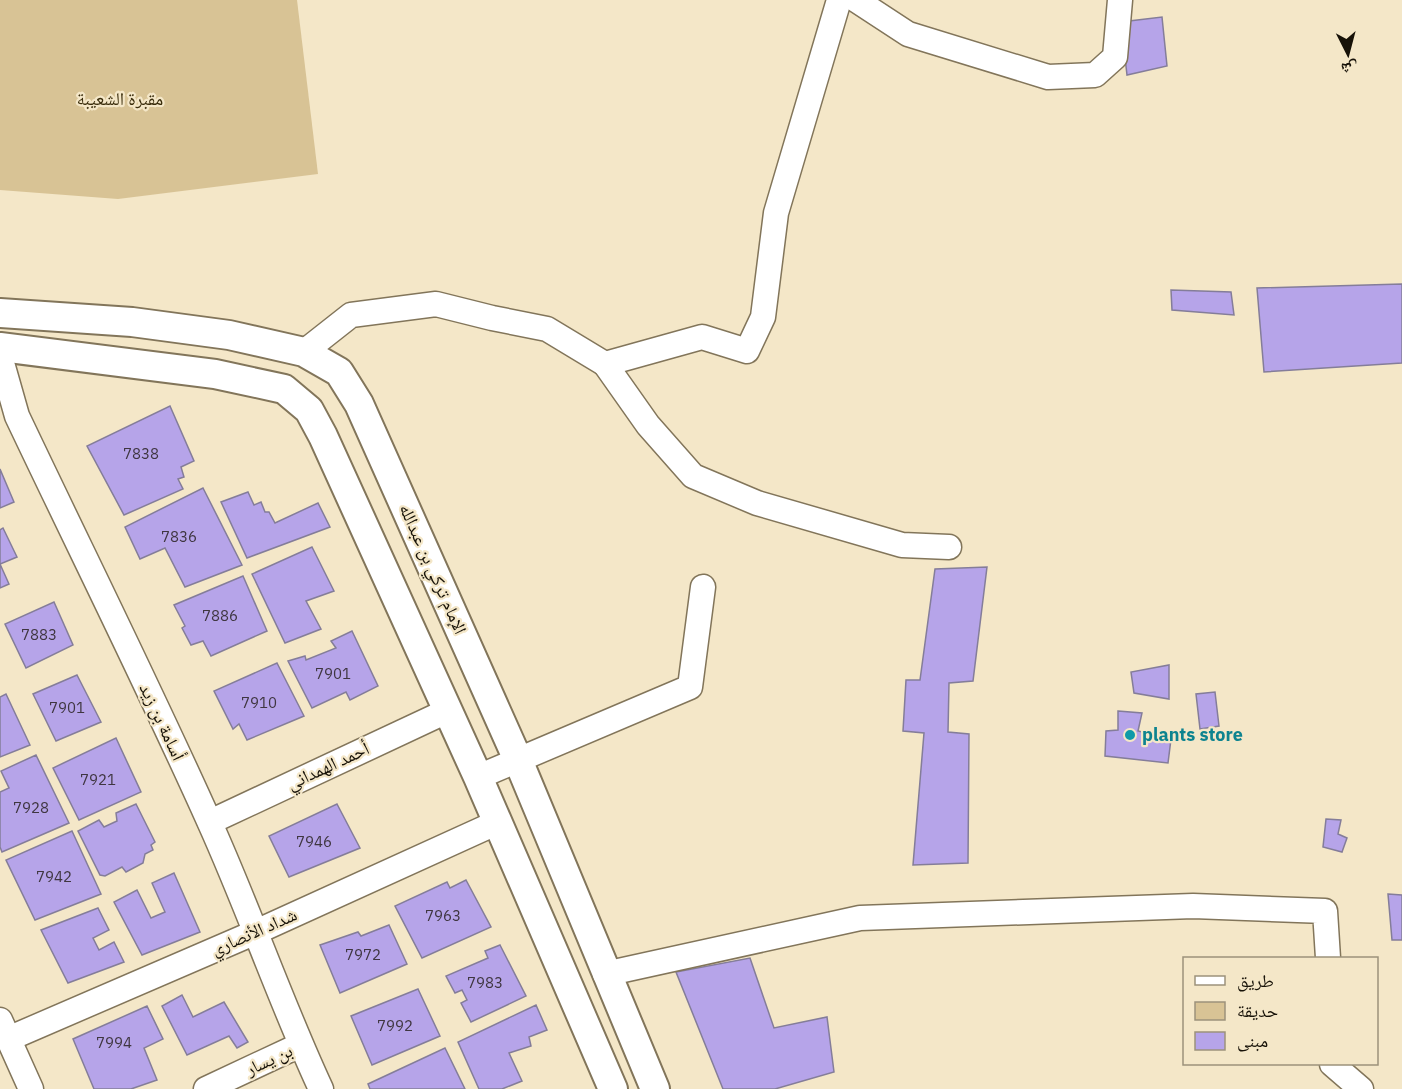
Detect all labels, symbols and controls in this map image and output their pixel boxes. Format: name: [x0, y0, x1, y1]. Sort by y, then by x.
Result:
north arrow: [1318, 24, 1378, 84]
text: ش: [1340, 58, 1359, 80]
park label: مقبرة الشعيبة: [77, 87, 163, 110]
house number: 7838: [123, 444, 159, 463]
street label: الإمام تركي بن عبدالله: [391, 500, 472, 639]
house number: 7836: [161, 527, 197, 546]
house number: 7886: [202, 606, 238, 625]
house number: 7883: [21, 625, 57, 644]
house number: 7901: [315, 664, 351, 683]
street label: أسامة بن زيد: [135, 679, 190, 764]
house number: 7910: [241, 693, 277, 712]
house number: 7901: [49, 698, 85, 717]
place label: plants store: [1142, 723, 1243, 746]
marker: plants store: [1123, 728, 1137, 742]
street label: أحمد الهمداني: [283, 736, 374, 798]
house number: 7921: [80, 770, 116, 789]
house number: 7928: [13, 798, 49, 817]
house number: 7946: [296, 832, 332, 851]
house number: 7942: [36, 867, 72, 886]
street label: شداد الأنصاري: [207, 902, 302, 964]
house number: 7963: [425, 906, 461, 925]
house number: 7972: [345, 945, 381, 964]
legend: [1183, 957, 1378, 1065]
text: طريق: [1237, 969, 1274, 992]
house number: 7983: [467, 973, 503, 992]
text: حديقة: [1237, 999, 1278, 1022]
house number: 7992: [377, 1016, 413, 1035]
text: مبنى: [1237, 1029, 1268, 1052]
house number: 7994: [96, 1033, 132, 1052]
street label: بن يسار: [241, 1039, 296, 1081]

